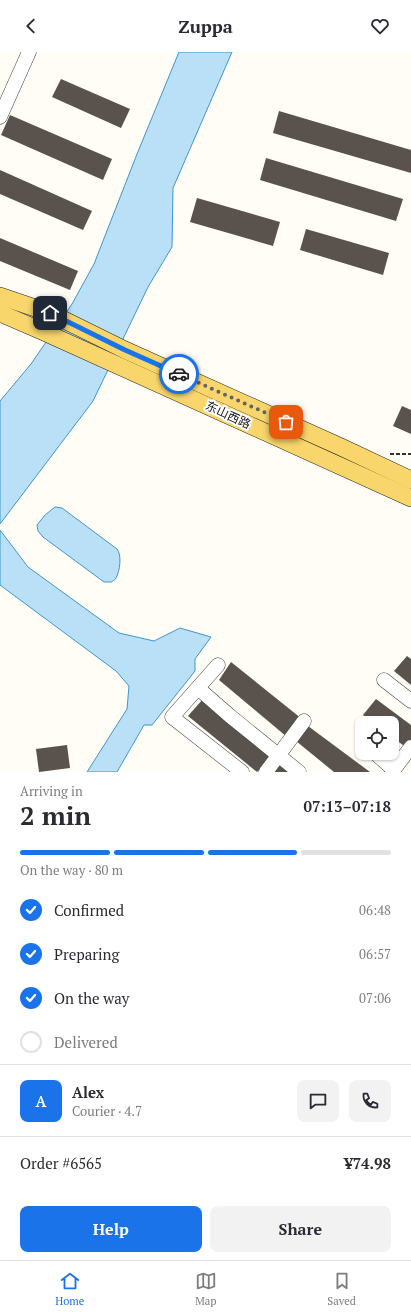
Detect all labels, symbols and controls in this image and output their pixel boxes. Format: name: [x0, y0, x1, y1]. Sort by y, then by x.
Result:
text: Zuppa: [178, 14, 233, 38]
icon: back: [20, 15, 42, 37]
icon: heart: [369, 15, 391, 37]
pin: [33, 296, 67, 330]
icon: home: [39, 302, 61, 324]
courier: [159, 354, 199, 394]
icon: car: [168, 363, 190, 385]
street label: 东山西路: [203, 398, 253, 431]
pin: [269, 405, 303, 439]
icon: bag: [275, 411, 297, 433]
map controls: [355, 716, 399, 760]
button: locate: [355, 716, 399, 760]
text: Arriving in: [20, 782, 83, 800]
text: 07:13–07:18: [304, 796, 391, 816]
text: 2 min: [20, 798, 91, 832]
text: On the way · 80 m: [20, 861, 123, 879]
icon: check: [20, 899, 42, 921]
text: Confirmed: [54, 900, 124, 920]
text: 06:48: [359, 901, 391, 919]
icon: check: [20, 943, 42, 965]
text: Preparing: [54, 944, 119, 964]
text: 06:57: [359, 945, 391, 963]
icon: check: [20, 987, 42, 1009]
text: On the way: [54, 988, 129, 1008]
text: 07:06: [359, 989, 391, 1007]
text: Delivered: [54, 1032, 118, 1052]
button: chat: [297, 1080, 339, 1122]
button: phone: [349, 1080, 391, 1122]
text: Alex: [72, 1082, 104, 1102]
text: A: [36, 1091, 46, 1111]
text: Courier · 4.7: [72, 1102, 142, 1120]
text: Order #6565: [20, 1153, 102, 1173]
text: ¥74.98: [344, 1153, 391, 1173]
button: Help: [20, 1206, 202, 1252]
button: Share: [210, 1206, 391, 1252]
tab: Home: [55, 1270, 84, 1308]
tab: Map: [195, 1270, 217, 1308]
tab: Saved: [327, 1270, 356, 1308]

